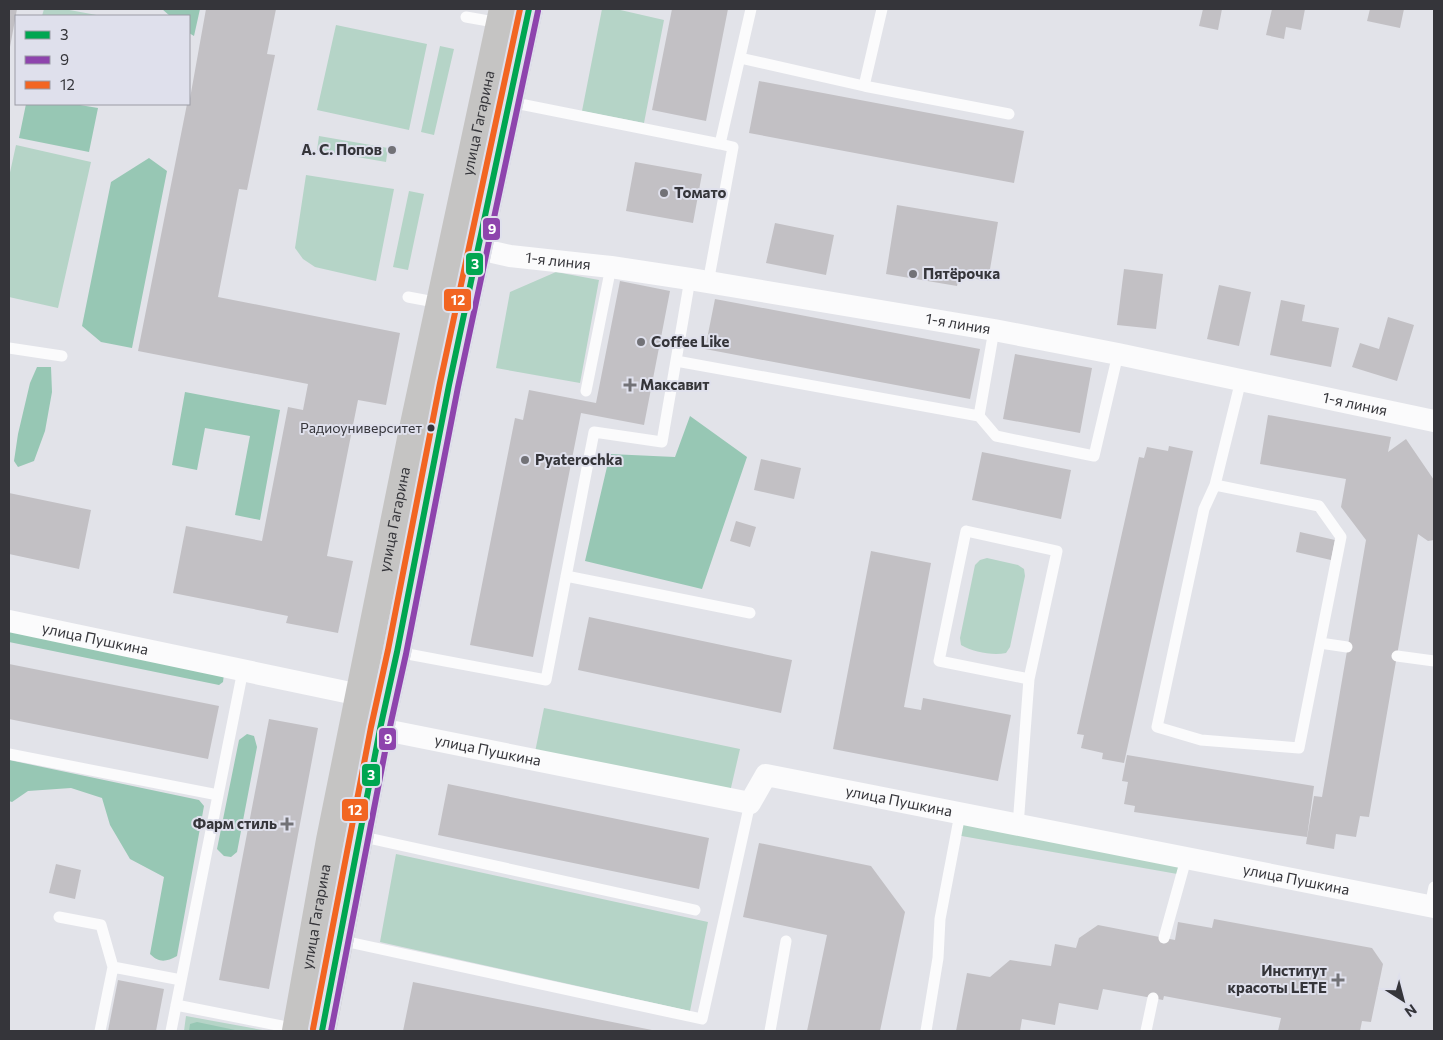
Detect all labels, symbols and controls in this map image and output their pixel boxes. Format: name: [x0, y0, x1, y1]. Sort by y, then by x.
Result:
legend: [15, 15, 190, 105]
text: 3: [60, 25, 69, 43]
text: 9: [60, 50, 69, 68]
street label: улица Гагарина: [458, 69, 498, 177]
text: 12: [60, 75, 75, 93]
place label: А. С. Попов: [301, 140, 382, 158]
marker: А. С. Попов: [386, 144, 398, 156]
place label: Томато: [674, 183, 727, 201]
marker: Томато: [658, 187, 670, 199]
line badge: 9: [482, 217, 501, 241]
text: 9: [488, 220, 497, 237]
street label: 1-я линия: [524, 248, 592, 273]
line badge: 3: [465, 252, 484, 276]
text: 3: [471, 255, 479, 272]
place label: Пятёрочка: [923, 264, 1000, 282]
marker: Пятёрочка: [907, 268, 919, 280]
line badge: 12: [443, 288, 472, 312]
text: 12: [451, 291, 465, 308]
street label: 1-я линия: [924, 309, 992, 337]
place label: Coffee Like: [651, 332, 730, 350]
marker: Coffee Like: [635, 336, 647, 348]
place label: Максавит: [640, 375, 710, 393]
marker: Максавит: [624, 379, 636, 391]
street label: 1-я линия: [1321, 388, 1389, 419]
place label: Радиоуниверситет: [300, 419, 422, 436]
marker: Радиоуниверситет: [426, 423, 436, 433]
place label: Pyaterochka: [535, 450, 622, 468]
marker: Pyaterochka: [519, 454, 531, 466]
street label: улица Гагарина: [374, 465, 413, 573]
street label: улица Пушкина: [40, 618, 150, 658]
line badge: 9: [378, 727, 397, 751]
text: 9: [384, 730, 393, 747]
street label: улица Пушкина: [433, 730, 543, 769]
line badge: 3: [361, 763, 381, 787]
text: 3: [367, 766, 375, 783]
street label: улица Пушкина: [844, 781, 954, 820]
line badge: 12: [341, 798, 369, 822]
text: 12: [348, 801, 362, 818]
place label: Фарм стиль: [193, 814, 277, 832]
marker: Фарм стиль: [281, 818, 293, 830]
street label: улица Пушкина: [1241, 859, 1351, 898]
street label: улица Гагарина: [297, 862, 334, 971]
place label: Институт красоты LETE: [1228, 961, 1327, 996]
marker: Институт красоты LETE: [1331, 973, 1345, 987]
north arrow: [1378, 975, 1428, 1025]
text: N: [1402, 1001, 1420, 1021]

